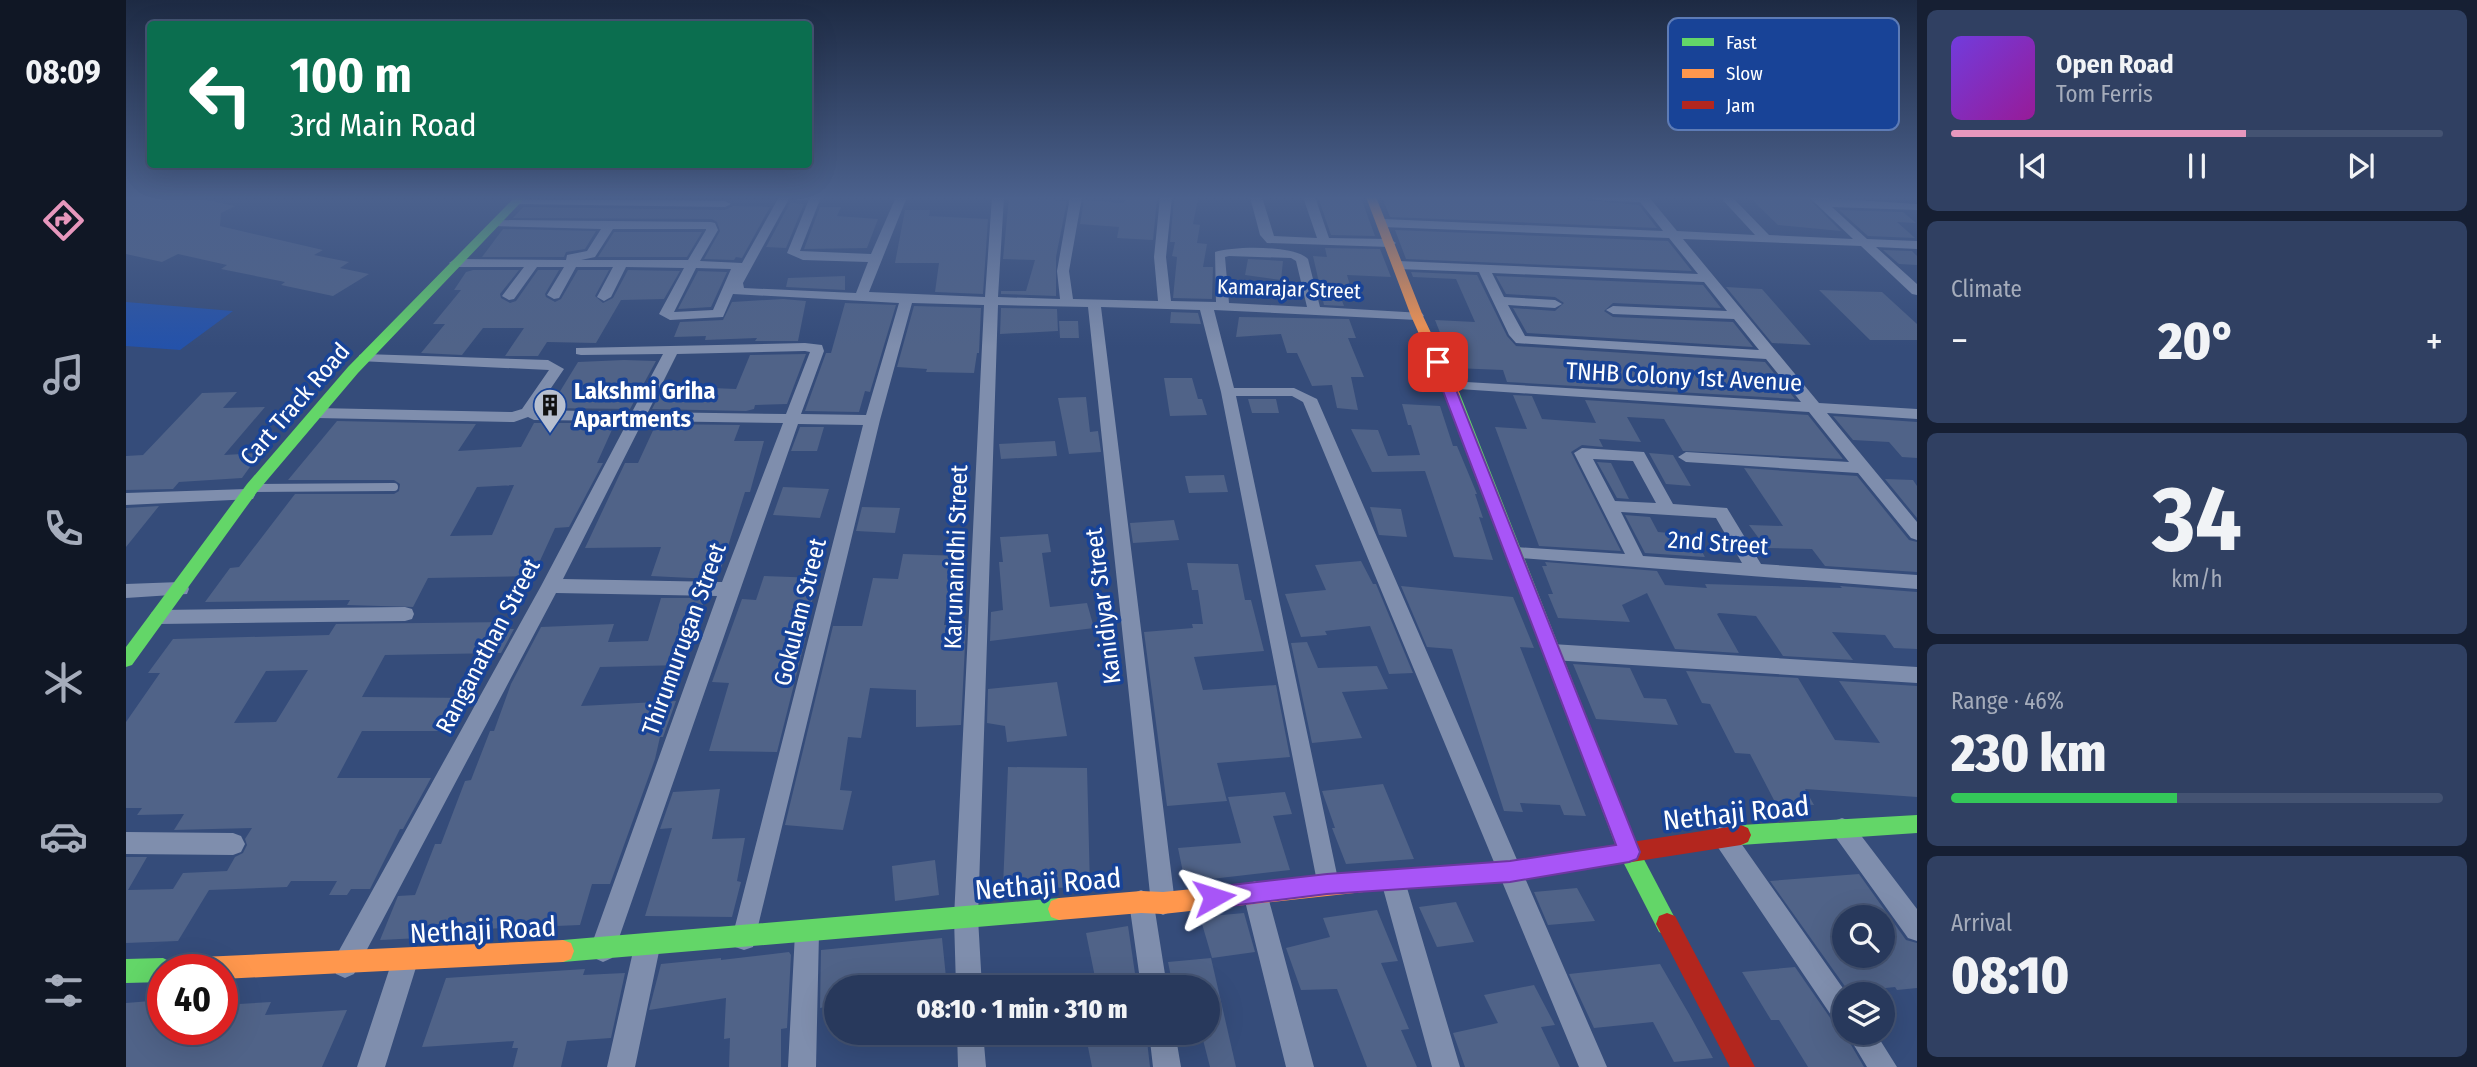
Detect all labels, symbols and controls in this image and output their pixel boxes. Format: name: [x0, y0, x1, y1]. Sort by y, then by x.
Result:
legend: [1668, 18, 1899, 130]
text: Fast: [1726, 31, 1757, 54]
text: 100 m: [290, 46, 412, 105]
icon: left: [175, 49, 266, 140]
text: Open Road: [2056, 49, 2174, 80]
text: 08:09: [25, 53, 101, 91]
text: Slow: [1726, 62, 1763, 85]
text: Tom Ferris: [2056, 80, 2153, 108]
text: Jam: [1726, 94, 1755, 117]
text: 3rd Main Road: [290, 106, 477, 144]
icon: previous: [2014, 147, 2052, 185]
icon: pause: [2178, 147, 2216, 185]
icon: next: [2342, 147, 2380, 185]
icon: directions: [39, 196, 88, 245]
street label: Kamarajar Street: [1217, 273, 1362, 305]
text: Climate: [1951, 275, 2022, 303]
text: 20°: [2158, 310, 2236, 373]
text: −: [1951, 318, 1968, 364]
text: +: [2426, 318, 2443, 364]
pin: [1408, 332, 1468, 392]
street label: Cart Track Road: [235, 337, 355, 471]
icon: arrive: [1419, 343, 1457, 381]
icon: music: [39, 350, 88, 399]
street label: TNHB Colony 1st Avenue: [1565, 357, 1803, 397]
place label: Lakshmi Griha Apartments: [573, 377, 715, 433]
building icon: Lakshmi Griha Apartments: [531, 386, 569, 435]
street label: Karunanidhi Street: [939, 464, 973, 650]
text: 34: [2152, 465, 2242, 574]
icon: phone: [39, 504, 88, 553]
street label: Kanidiyar Street: [1080, 526, 1126, 686]
street label: 2nd Street: [1667, 526, 1769, 560]
street label: Gokulam Street: [768, 535, 832, 689]
street label: Thirumurugan Street: [636, 539, 732, 739]
street label: Ranganathan Street: [430, 554, 546, 738]
text: km/h: [2171, 565, 2223, 593]
icon: climate: [39, 658, 88, 707]
text: Range · 46%: [1951, 687, 2064, 715]
text: 230 km: [1951, 722, 2106, 785]
street label: Nethaji Road: [1661, 789, 1811, 837]
icon: car: [39, 812, 88, 861]
position arrow: [1177, 860, 1251, 934]
street label: Nethaji Road: [973, 861, 1123, 907]
map controls: [1832, 905, 1895, 1045]
button: search: [1832, 905, 1895, 968]
text: Arrival: [1951, 909, 2012, 937]
street label: Nethaji Road: [409, 910, 557, 950]
text: 08:10: [1951, 944, 2069, 1007]
speed limit sign: 40: [147, 954, 238, 1045]
icon: filters: [39, 966, 88, 1015]
button: layers: [1832, 982, 1895, 1045]
text: 08:10 · 1 min · 310 m: [916, 994, 1128, 1025]

